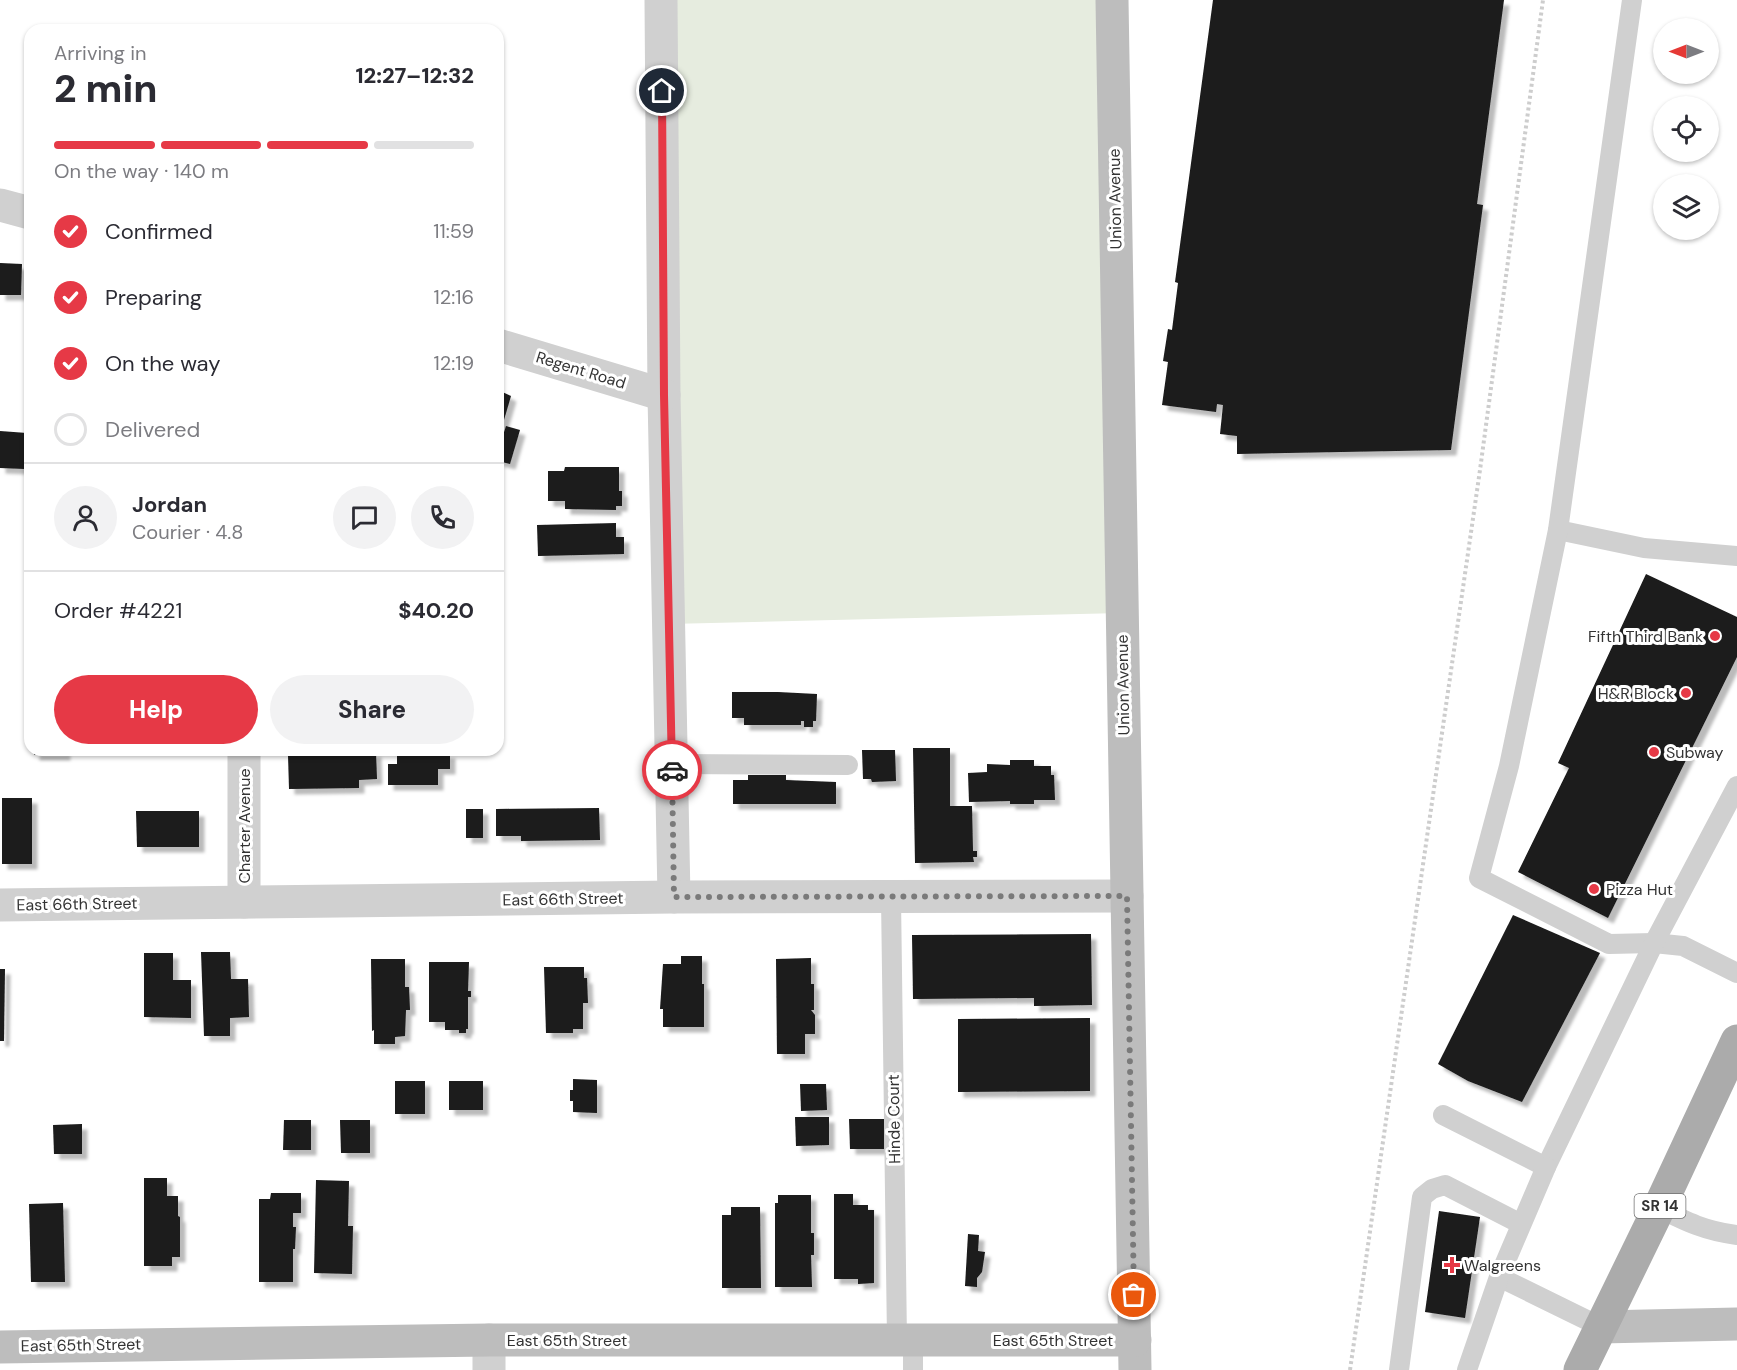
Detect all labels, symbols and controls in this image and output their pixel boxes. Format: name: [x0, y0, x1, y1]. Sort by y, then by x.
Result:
north arrow: [1653, 18, 1719, 84]
map controls: [1653, 18, 1719, 240]
text: Arriving in: [54, 40, 146, 66]
text: 12:27–12:32: [355, 61, 474, 90]
text: 2 min: [54, 63, 158, 114]
pin: [636, 65, 687, 116]
icon: home: [645, 74, 678, 107]
button: locate: [1653, 96, 1719, 162]
street label: Union Avenue: [1104, 148, 1126, 250]
text: On the way · 140 m: [54, 158, 229, 184]
button: layers: [1653, 174, 1719, 240]
icon: check: [54, 215, 87, 248]
text: Confirmed: [105, 217, 213, 246]
text: 11:59: [433, 218, 474, 244]
icon: check: [54, 281, 87, 314]
text: Preparing: [105, 283, 202, 312]
text: 12:16: [433, 284, 474, 310]
street label: Regent Road: [534, 346, 628, 394]
icon: check: [54, 347, 87, 380]
text: On the way: [105, 349, 220, 378]
text: 12:19: [433, 350, 474, 376]
text: Delivered: [105, 415, 200, 444]
button: person: [54, 486, 117, 549]
button: chat: [333, 486, 396, 549]
button: phone: [411, 486, 474, 549]
text: Jordan: [132, 490, 207, 519]
text: Courier · 4.8: [132, 519, 243, 545]
text: Order #4221: [54, 596, 182, 625]
text: $40.20: [398, 596, 474, 625]
place label: Fifth Third Bank: [1588, 626, 1703, 647]
marker: Fifth Third Bank: [1708, 629, 1722, 643]
street label: Union Avenue: [1112, 634, 1134, 736]
button: Help: [54, 675, 258, 744]
button: Share: [270, 675, 474, 744]
place label: H&R Block: [1598, 683, 1674, 704]
marker: H&R Block: [1679, 686, 1693, 700]
courier: [642, 740, 702, 800]
place label: Subway: [1666, 742, 1724, 763]
marker: Subway: [1647, 745, 1661, 759]
icon: car: [656, 754, 689, 787]
street label: Charter Avenue: [234, 769, 255, 883]
place label: Pizza Hut: [1606, 879, 1673, 900]
marker: Pizza Hut: [1587, 882, 1601, 896]
street label: East 66th Street: [502, 887, 624, 911]
street label: East 66th Street: [16, 892, 138, 916]
street label: Hinde Court: [883, 1074, 905, 1164]
road number: SR 14: [1634, 1194, 1686, 1218]
place label: Walgreens: [1464, 1255, 1541, 1276]
marker: Walgreens: [1445, 1258, 1459, 1272]
pin: [1108, 1269, 1159, 1320]
icon: bag: [1117, 1278, 1150, 1311]
street label: East 65th Street: [507, 1330, 627, 1351]
street label: East 65th Street: [993, 1330, 1113, 1351]
street label: East 65th Street: [21, 1333, 141, 1357]

